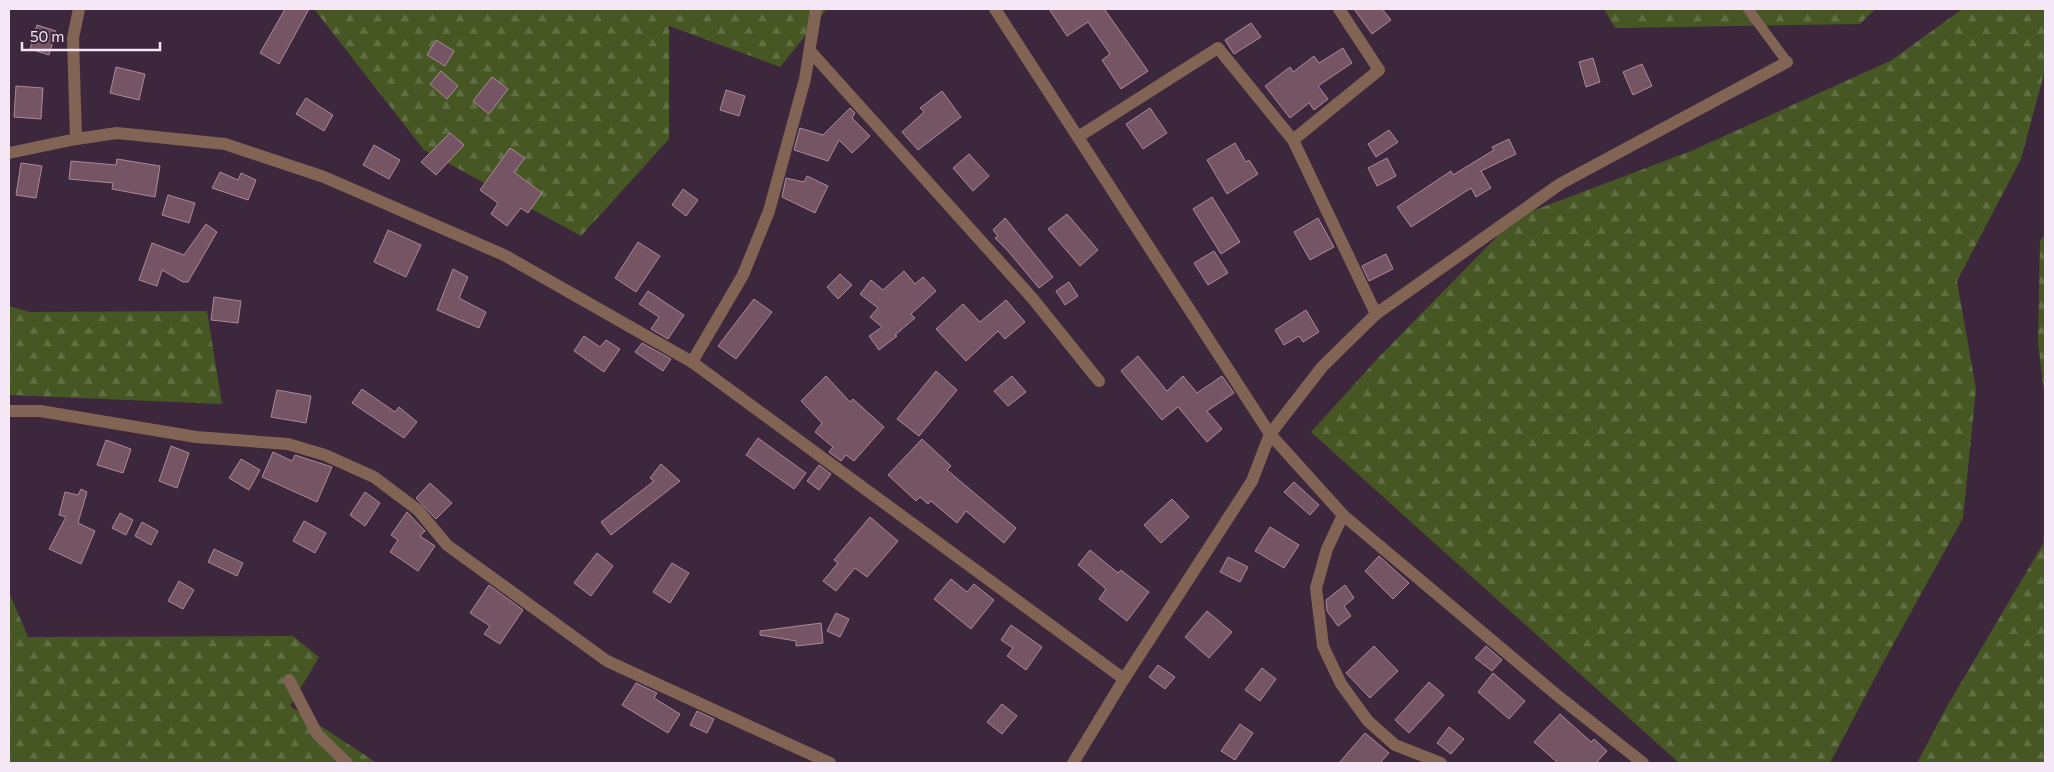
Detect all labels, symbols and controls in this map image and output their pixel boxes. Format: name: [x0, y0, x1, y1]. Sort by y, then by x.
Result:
scale bar: [22, 20, 160, 52]
text: 50 m: [30, 27, 64, 45]

